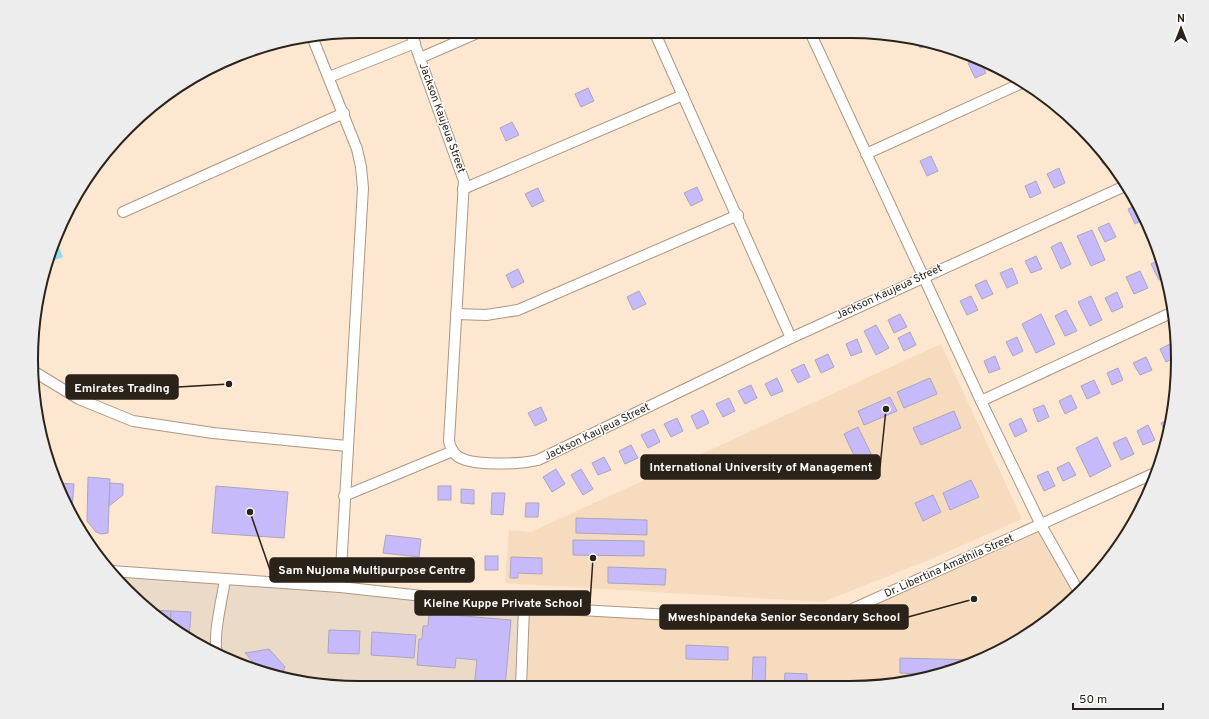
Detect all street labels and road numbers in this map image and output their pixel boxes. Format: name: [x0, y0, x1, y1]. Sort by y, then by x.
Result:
street label: Jackson Kaujeua Street: [416, 61, 468, 175]
street label: Jackson Kaujeua Street: [833, 261, 945, 323]
street label: Jackson Kaujeua Street: [542, 400, 652, 464]
street label: Dr. Libertina Amathila Street: [882, 531, 1016, 601]

